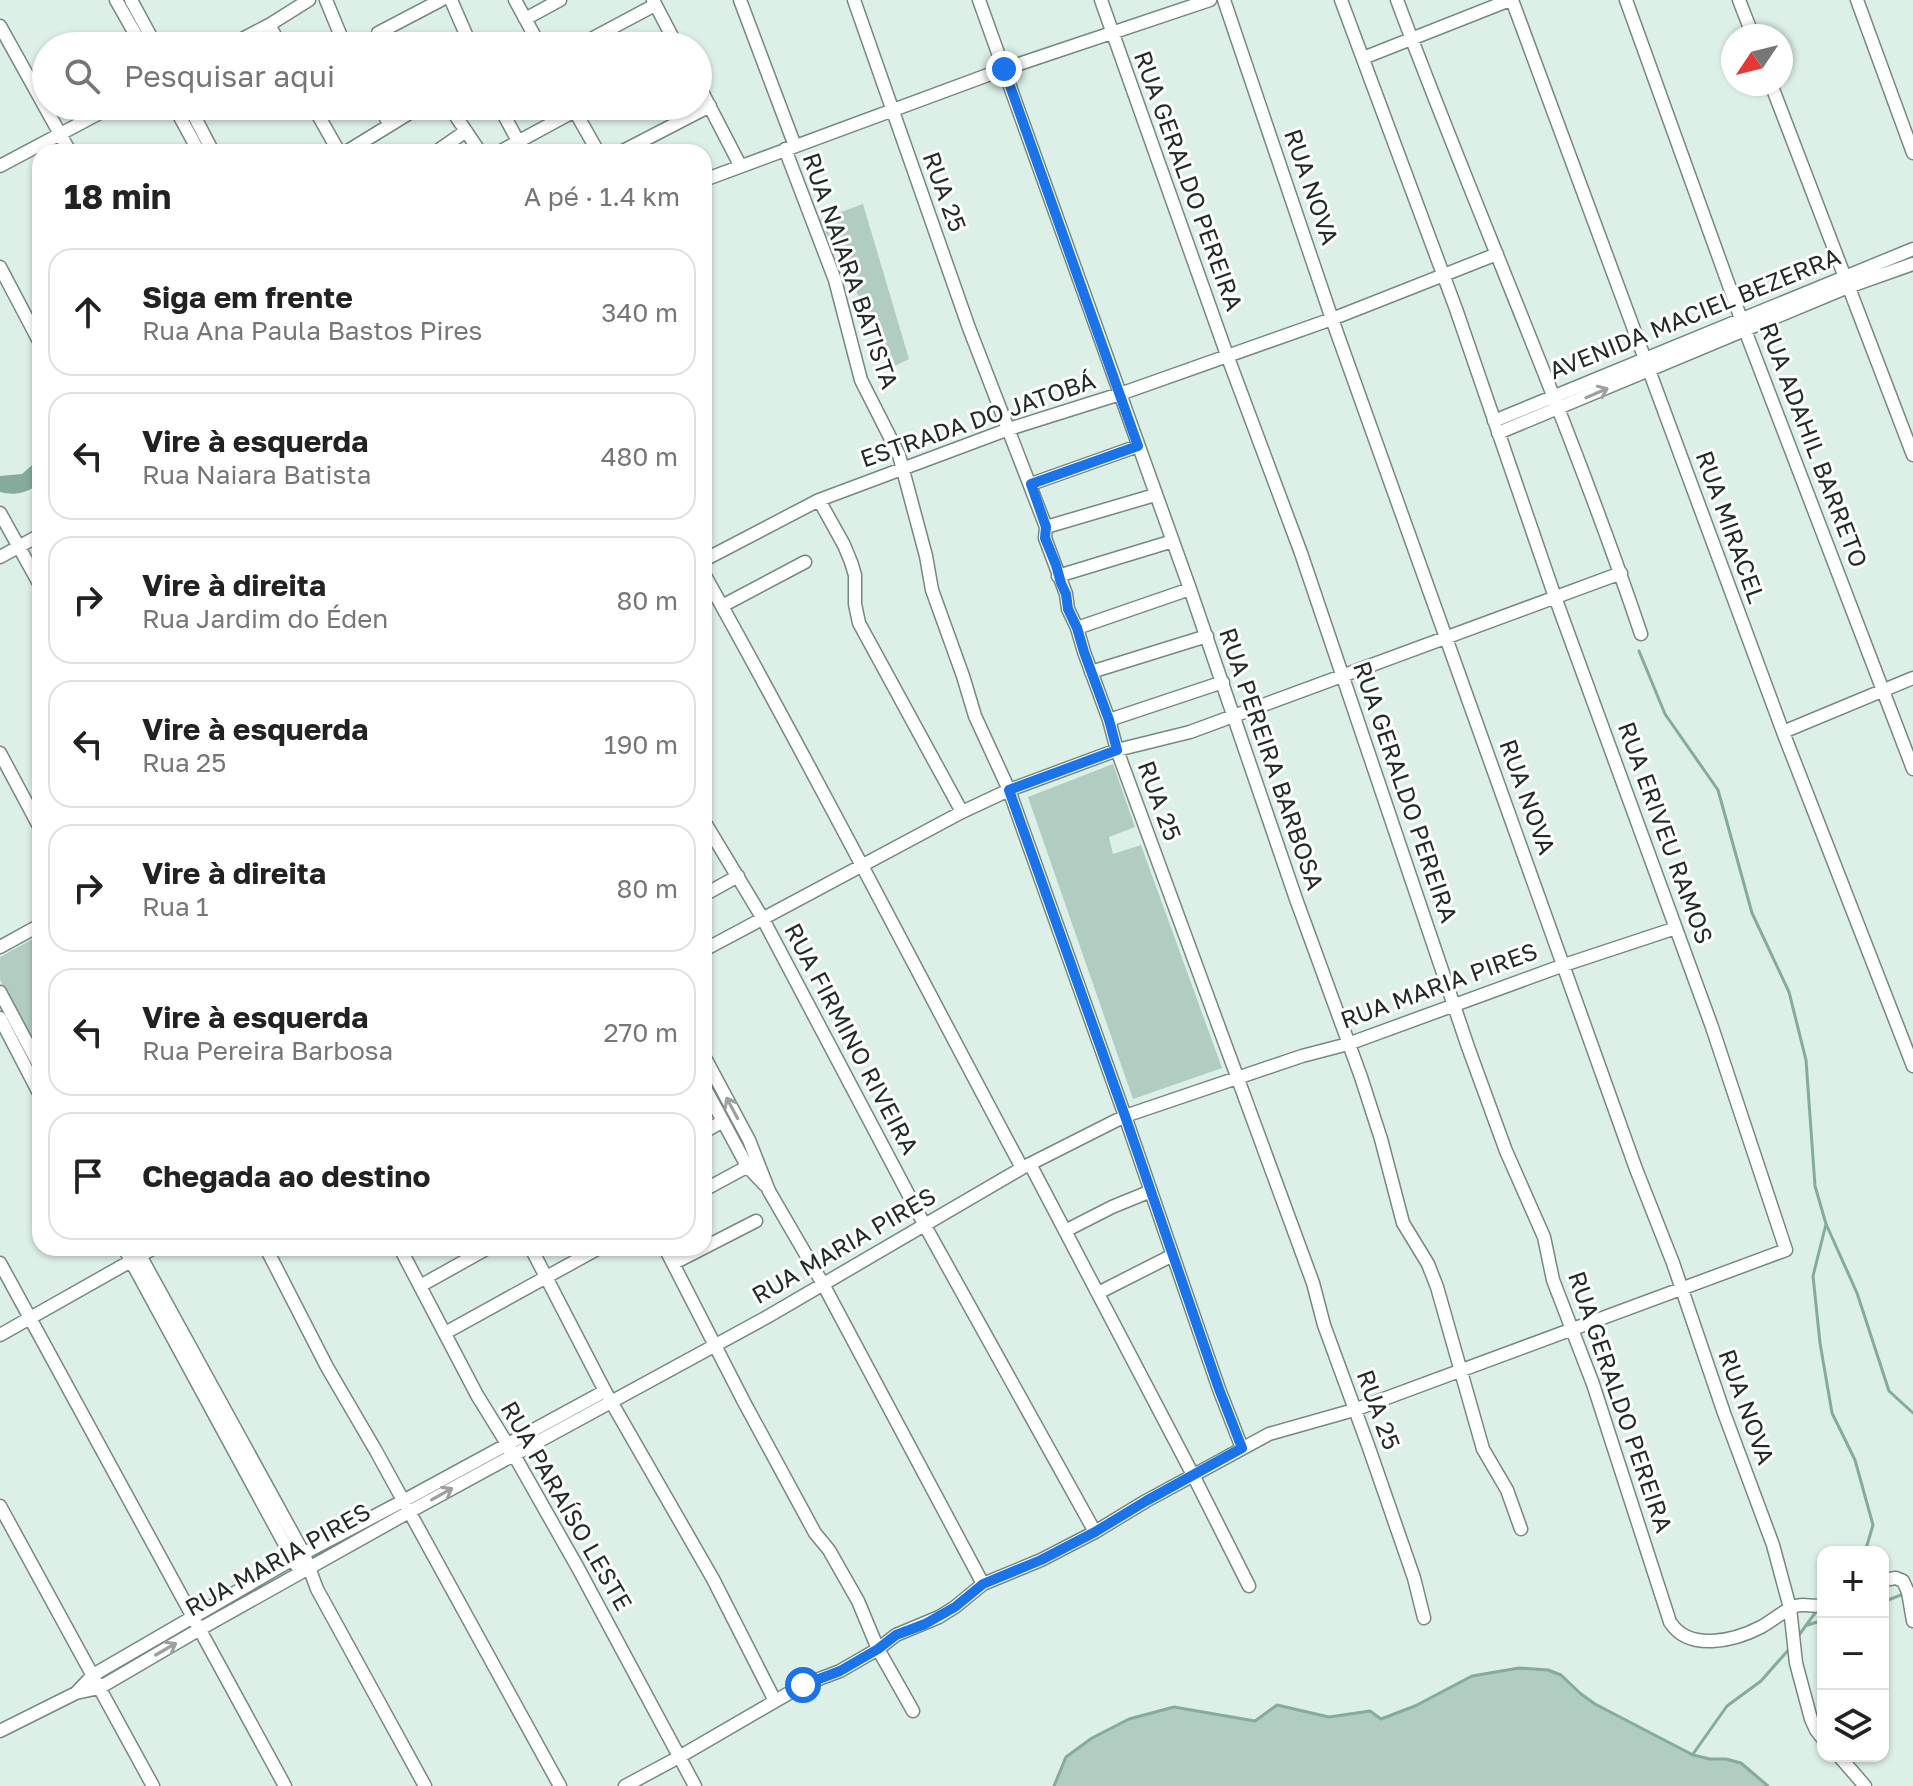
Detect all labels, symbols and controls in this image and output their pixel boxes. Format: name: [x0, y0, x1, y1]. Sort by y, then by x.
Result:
north arrow: [1721, 24, 1793, 96]
search box: [32, 32, 712, 120]
street label: RUA GERALDO PEREIRA: [1129, 47, 1250, 314]
route end: [986, 51, 1022, 87]
icon: search: [60, 54, 104, 98]
text: Pesquisar aqui: [124, 58, 335, 94]
street label: RUA NOVA: [1279, 125, 1346, 248]
street label: RUA 25: [918, 148, 973, 235]
street label: RUA NAIARA BATISTA: [797, 149, 905, 392]
text: 18 min: [64, 176, 171, 216]
text: A pé · 1.4 km: [524, 181, 680, 212]
street label: AVENIDA MACIEL BEZERRA: [1544, 241, 1844, 384]
text: Siga em frente: [142, 279, 353, 315]
icon: ahead: [66, 290, 110, 334]
text: 340 m: [601, 297, 678, 328]
text: Rua Ana Paula Bastos Pires: [142, 315, 482, 346]
street label: RUA ADAHIL BARRETO: [1754, 318, 1875, 571]
street label: ESTRADA DO JATOBÁ: [856, 365, 1099, 472]
one-way arrow: [1584, 384, 1608, 399]
text: Vire à esquerda: [142, 423, 368, 459]
icon: left: [66, 434, 110, 478]
text: 480 m: [601, 441, 678, 472]
street label: RUA MIRACEL: [1690, 446, 1772, 607]
text: Rua Naiara Batista: [142, 459, 371, 490]
text: Vire à direita: [142, 567, 326, 603]
icon: right: [66, 578, 110, 622]
text: 80 m: [617, 585, 678, 616]
text: Rua Jardim do Éden: [142, 603, 388, 634]
street label: RUA PEREIRA BARBOSA: [1214, 624, 1331, 893]
street label: RUA GERALDO PEREIRA: [1348, 657, 1465, 926]
text: Vire à esquerda: [142, 711, 368, 747]
street label: RUA ERIVEU RAMOS: [1613, 718, 1720, 947]
icon: left: [66, 722, 110, 766]
text: 190 m: [604, 729, 678, 760]
street label: RUA NOVA: [1494, 735, 1563, 858]
text: Rua 25: [142, 747, 226, 778]
street label: RUA 25: [1133, 757, 1188, 844]
text: Vire à direita: [142, 855, 326, 891]
icon: right: [66, 866, 110, 910]
text: 80 m: [617, 873, 678, 904]
text: Rua 1: [142, 891, 209, 922]
street label: RUA FIRMINO RIVEIRA: [779, 918, 926, 1159]
street label: RUA MARIA PIRES: [1336, 936, 1541, 1034]
text: Vire à esquerda: [142, 999, 368, 1035]
icon: left: [66, 1010, 110, 1054]
text: 270 m: [604, 1017, 678, 1048]
text: Rua Pereira Barbosa: [142, 1035, 393, 1066]
one-way arrow: [724, 1097, 739, 1121]
icon: arrive: [66, 1154, 110, 1198]
text: Chegada ao destino: [142, 1158, 430, 1194]
street label: RUA MARIA PIRES: [746, 1180, 940, 1309]
street label: RUA GERALDO PEREIRA: [1563, 1267, 1680, 1536]
street label: RUA NOVA: [1713, 1345, 1782, 1468]
street label: RUA 25: [1352, 1366, 1407, 1453]
street label: RUA PARAÍSO LESTE: [496, 1395, 639, 1615]
one-way arrow: [429, 1486, 453, 1501]
street label: RUA MARIA PIRES: [180, 1496, 375, 1622]
map controls: [1817, 1546, 1889, 1762]
button: +: [1817, 1546, 1889, 1618]
button: −: [1817, 1618, 1889, 1690]
one-way arrow: [154, 1641, 177, 1657]
route start: [785, 1667, 821, 1703]
button: layers: [1817, 1690, 1889, 1762]

